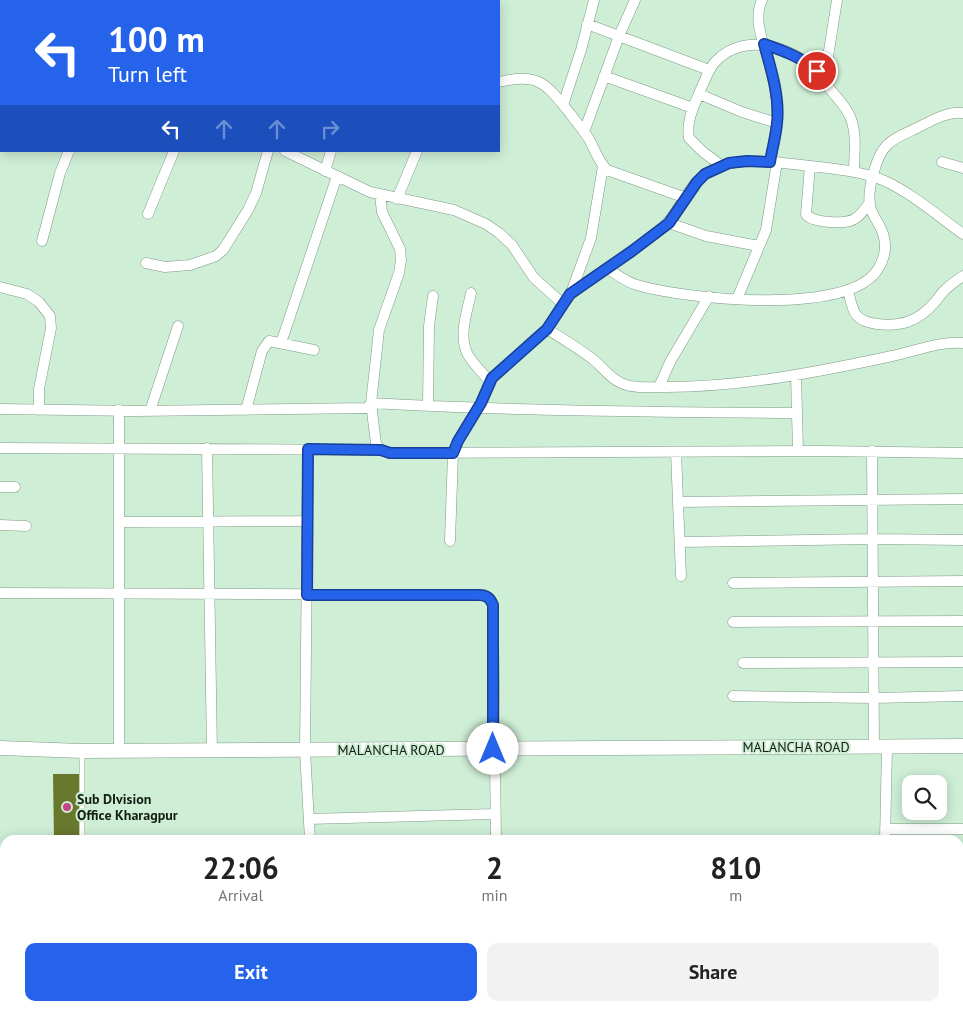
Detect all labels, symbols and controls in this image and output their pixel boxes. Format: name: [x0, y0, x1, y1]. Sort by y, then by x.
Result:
text: 100 m: [108, 16, 205, 62]
icon: left: [25, 20, 90, 85]
pin: [796, 50, 838, 92]
icon: arrive: [803, 57, 831, 85]
text: Turn left: [108, 60, 187, 88]
icon: left: [157, 115, 185, 143]
icon: ahead: [210, 115, 238, 143]
icon: ahead: [263, 115, 291, 143]
icon: right: [316, 115, 344, 143]
position arrow: [466, 722, 518, 774]
street label: MALANCHA ROAD: [742, 738, 850, 756]
street label: MALANCHA ROAD: [337, 741, 445, 759]
map controls: [902, 775, 947, 820]
button: search: [902, 775, 947, 820]
place label: Sub DIvision Office Kharagpur: [77, 790, 178, 824]
marker: Sub DIvision Office Kharagpur: [61, 801, 73, 813]
text: 22:06: [203, 848, 279, 887]
text: 2: [486, 848, 503, 887]
text: 810: [710, 848, 761, 887]
text: Arrival: [218, 885, 263, 905]
text: min: [482, 885, 508, 905]
text: m: [729, 885, 742, 905]
button: Exit: [25, 943, 477, 1001]
button: Share: [487, 943, 939, 1001]

